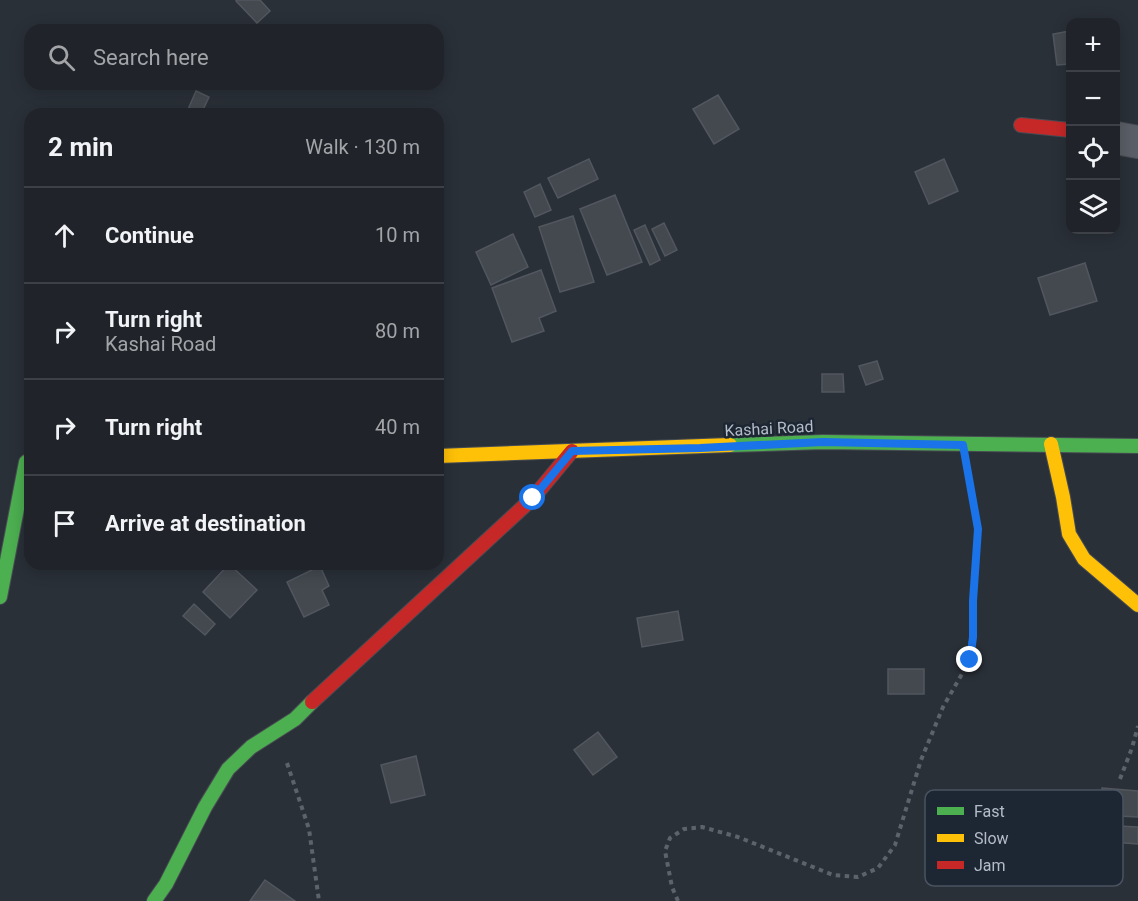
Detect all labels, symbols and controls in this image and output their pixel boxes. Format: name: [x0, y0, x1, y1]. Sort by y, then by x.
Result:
map controls: [1066, 18, 1120, 234]
button: +: [1066, 18, 1120, 72]
search box: [24, 24, 444, 90]
icon: search: [45, 41, 78, 74]
text: Search here: [93, 45, 209, 70]
button: −: [1066, 72, 1120, 126]
button: locate: [1066, 126, 1120, 180]
text: 2 min: [48, 132, 113, 162]
text: Walk · 130 m: [305, 135, 420, 159]
button: layers: [1066, 180, 1120, 234]
icon: ahead: [48, 219, 81, 252]
text: Continue: [105, 223, 194, 248]
text: 10 m: [375, 223, 420, 247]
text: Turn right: [105, 307, 202, 332]
icon: right: [48, 315, 81, 348]
text: 80 m: [375, 319, 420, 343]
text: Kashai Road: [105, 332, 216, 356]
icon: right: [48, 411, 81, 444]
text: Turn right: [105, 415, 202, 440]
text: 40 m: [375, 415, 420, 439]
street label: Kashai Road: [724, 417, 814, 440]
route start: [519, 484, 545, 510]
icon: arrive: [48, 507, 81, 540]
text: Arrive at destination: [105, 511, 306, 536]
route end: [956, 646, 982, 672]
legend: [925, 790, 1123, 886]
text: Fast: [974, 802, 1005, 821]
text: Slow: [974, 829, 1009, 848]
text: Jam: [974, 856, 1006, 875]

